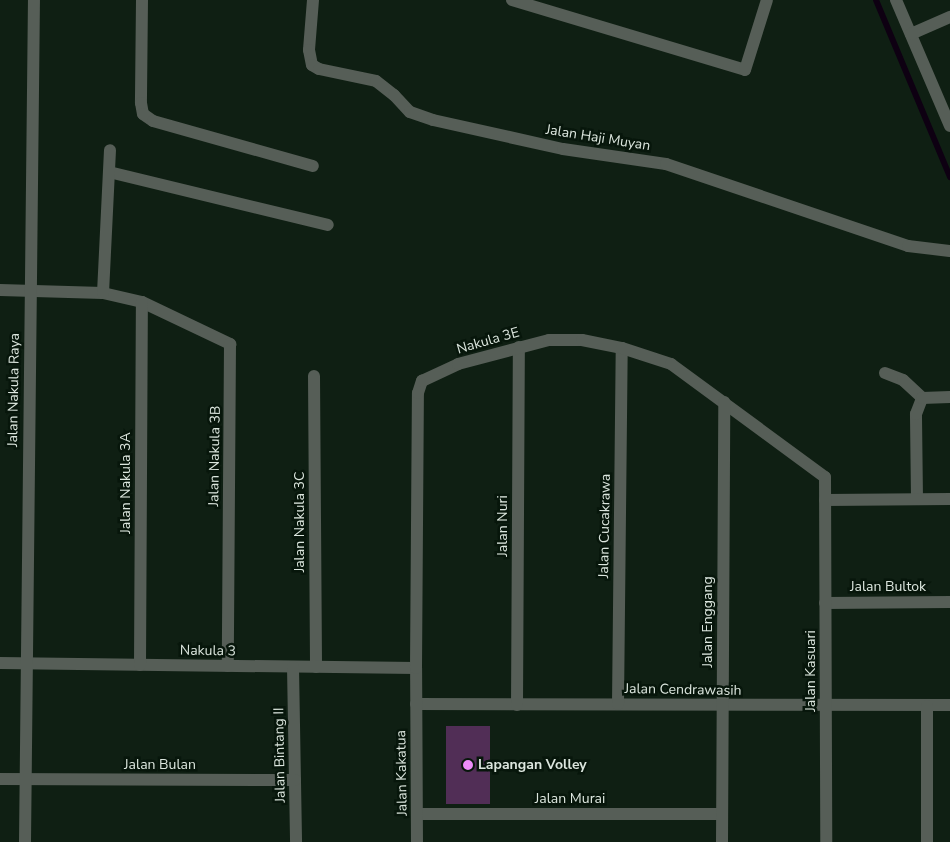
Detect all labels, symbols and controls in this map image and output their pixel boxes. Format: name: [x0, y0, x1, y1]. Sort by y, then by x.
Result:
street label: Jalan Haji Muyan: [545, 121, 651, 155]
street label: Nakula 3E: [455, 324, 521, 358]
street label: Jalan Nakula Raya: [5, 333, 23, 447]
street label: Jalan Nakula 3B: [206, 405, 224, 507]
street label: Jalan Nakula 3A: [118, 432, 134, 534]
street label: Jalan Nakula 3C: [292, 472, 308, 572]
street label: Jalan Cucakrawa: [596, 474, 614, 578]
street label: Jalan Nuri: [495, 495, 511, 557]
street label: Jalan Enggang: [700, 576, 716, 668]
street label: Jalan Bultok: [850, 579, 926, 595]
street label: Jalan Kasuari: [803, 630, 819, 712]
street label: Nakula 3: [180, 642, 236, 660]
street label: Jalan Cendrawasih: [624, 681, 742, 699]
street label: Jalan Bintang II: [271, 707, 289, 803]
street label: Jalan Kakatua: [393, 730, 411, 816]
street label: Jalan Bulan: [124, 757, 196, 773]
place label: Lapangan Volley: [478, 757, 587, 773]
marker: Lapangan Volley: [462, 759, 474, 771]
street label: Jalan Murai: [535, 791, 605, 807]

